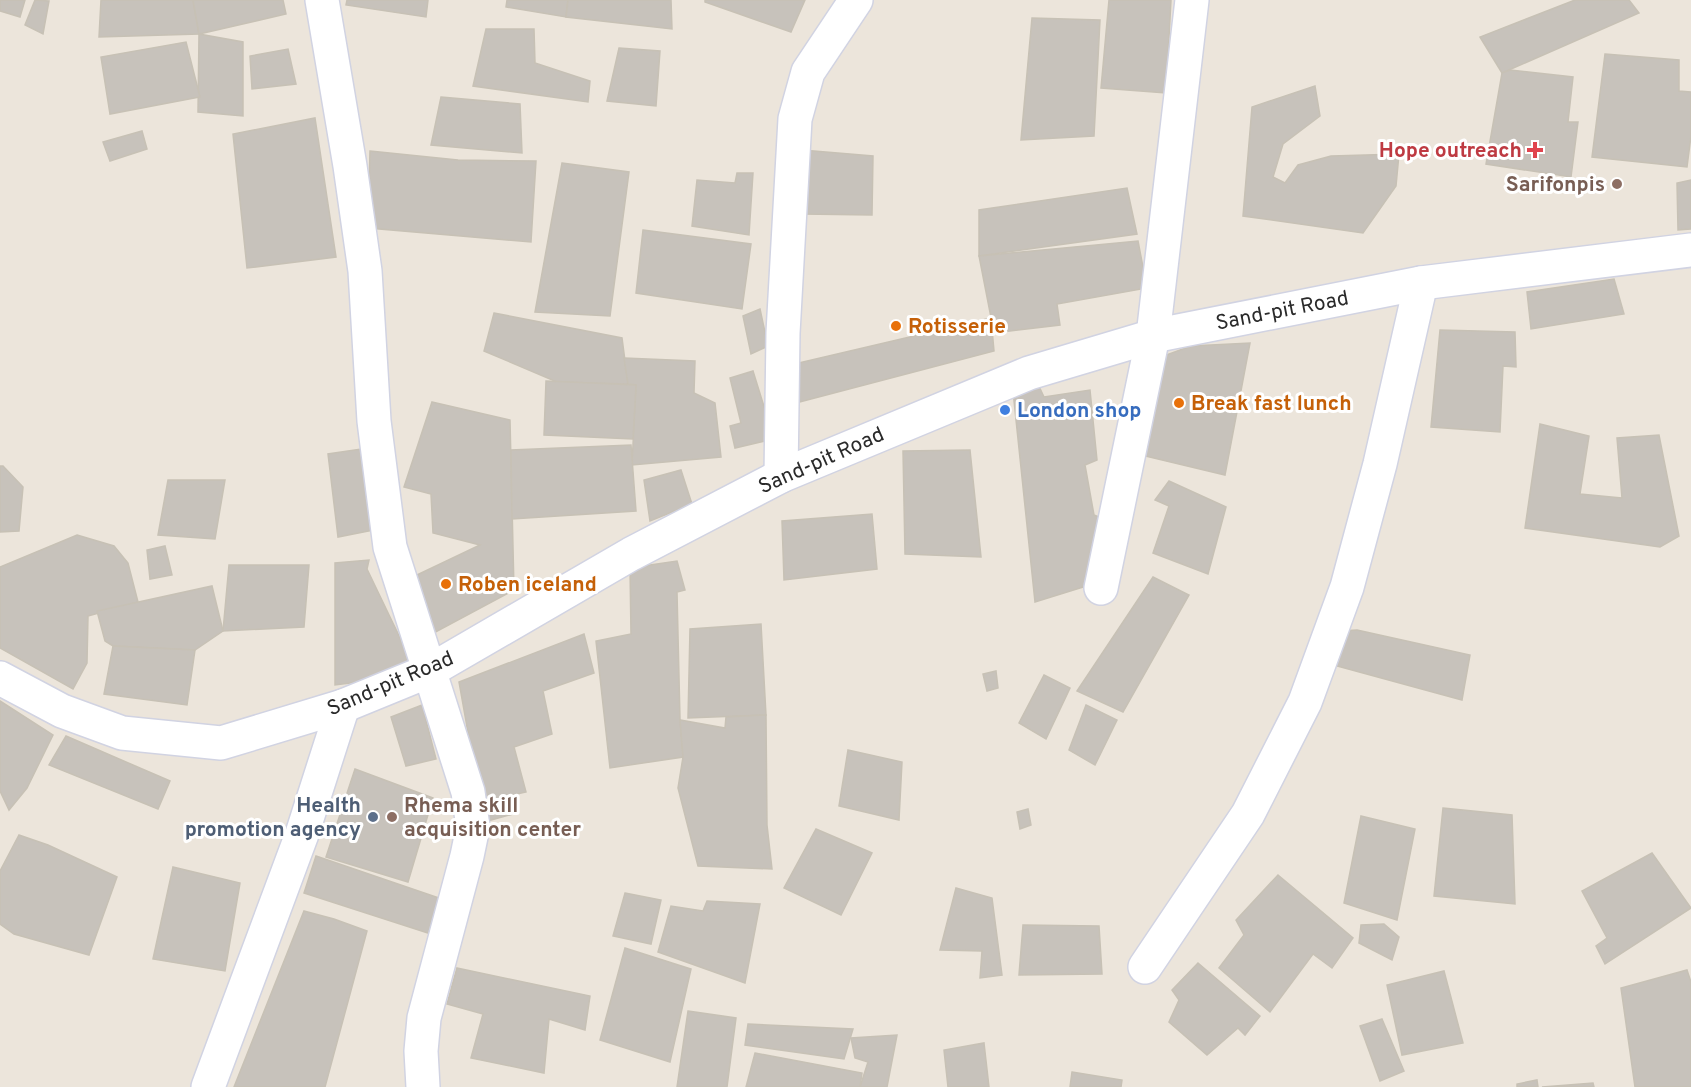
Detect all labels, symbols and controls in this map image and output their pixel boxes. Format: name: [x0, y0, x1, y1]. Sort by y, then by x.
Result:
place label: Hope outreach: [1379, 138, 1522, 165]
marker: Hope outreach: [1526, 141, 1544, 159]
place label: Sarifonpis: [1506, 172, 1605, 199]
marker: Sarifonpis: [1610, 177, 1624, 191]
street label: Sand-pit Road: [1214, 285, 1351, 338]
place label: Rotisserie: [908, 314, 1006, 341]
marker: Rotisserie: [889, 319, 903, 333]
place label: Break fast lunch: [1191, 391, 1352, 418]
marker: Break fast lunch: [1172, 396, 1186, 410]
place label: London shop: [1017, 398, 1141, 425]
marker: London shop: [998, 403, 1012, 417]
street label: Sand-pit Road: [755, 422, 889, 501]
place label: Roben iceland: [458, 572, 597, 599]
marker: Roben iceland: [439, 577, 453, 591]
street label: Sand-pit Road: [323, 646, 458, 723]
place label: Health promotion agency: [185, 793, 361, 844]
place label: Rhema skill acquisition center: [404, 793, 581, 844]
marker: Health promotion agency: [366, 810, 380, 824]
marker: Rhema skill acquisition center: [385, 810, 399, 824]

